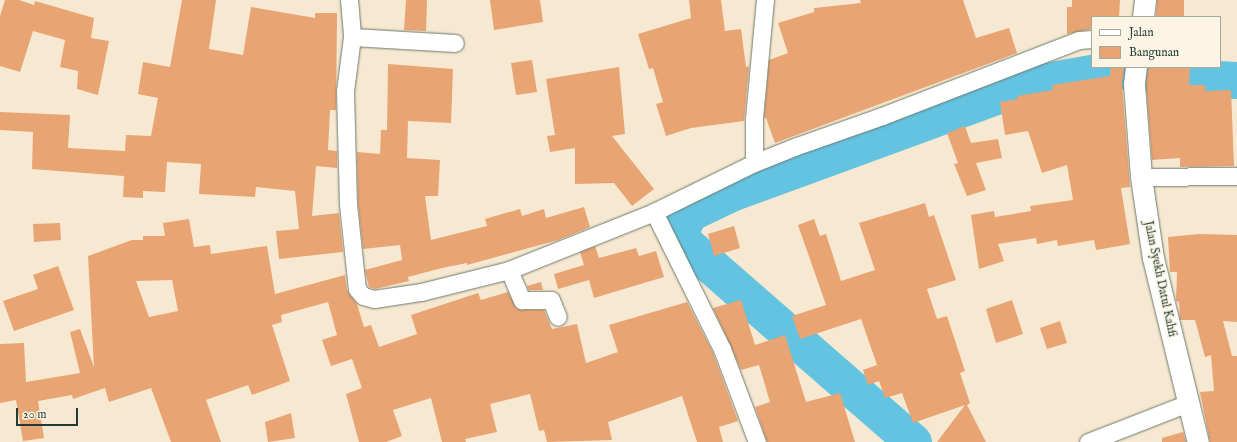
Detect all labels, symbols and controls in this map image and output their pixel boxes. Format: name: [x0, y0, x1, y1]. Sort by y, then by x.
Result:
legend: [1091, 16, 1221, 68]
text: Jalan: [1129, 25, 1154, 40]
text: Bangunan: [1129, 45, 1179, 60]
street label: Jalan Syekh Datul Kahfi: [1141, 220, 1179, 338]
scale bar: [18, 400, 80, 426]
text: 20 m: [23, 407, 46, 422]

